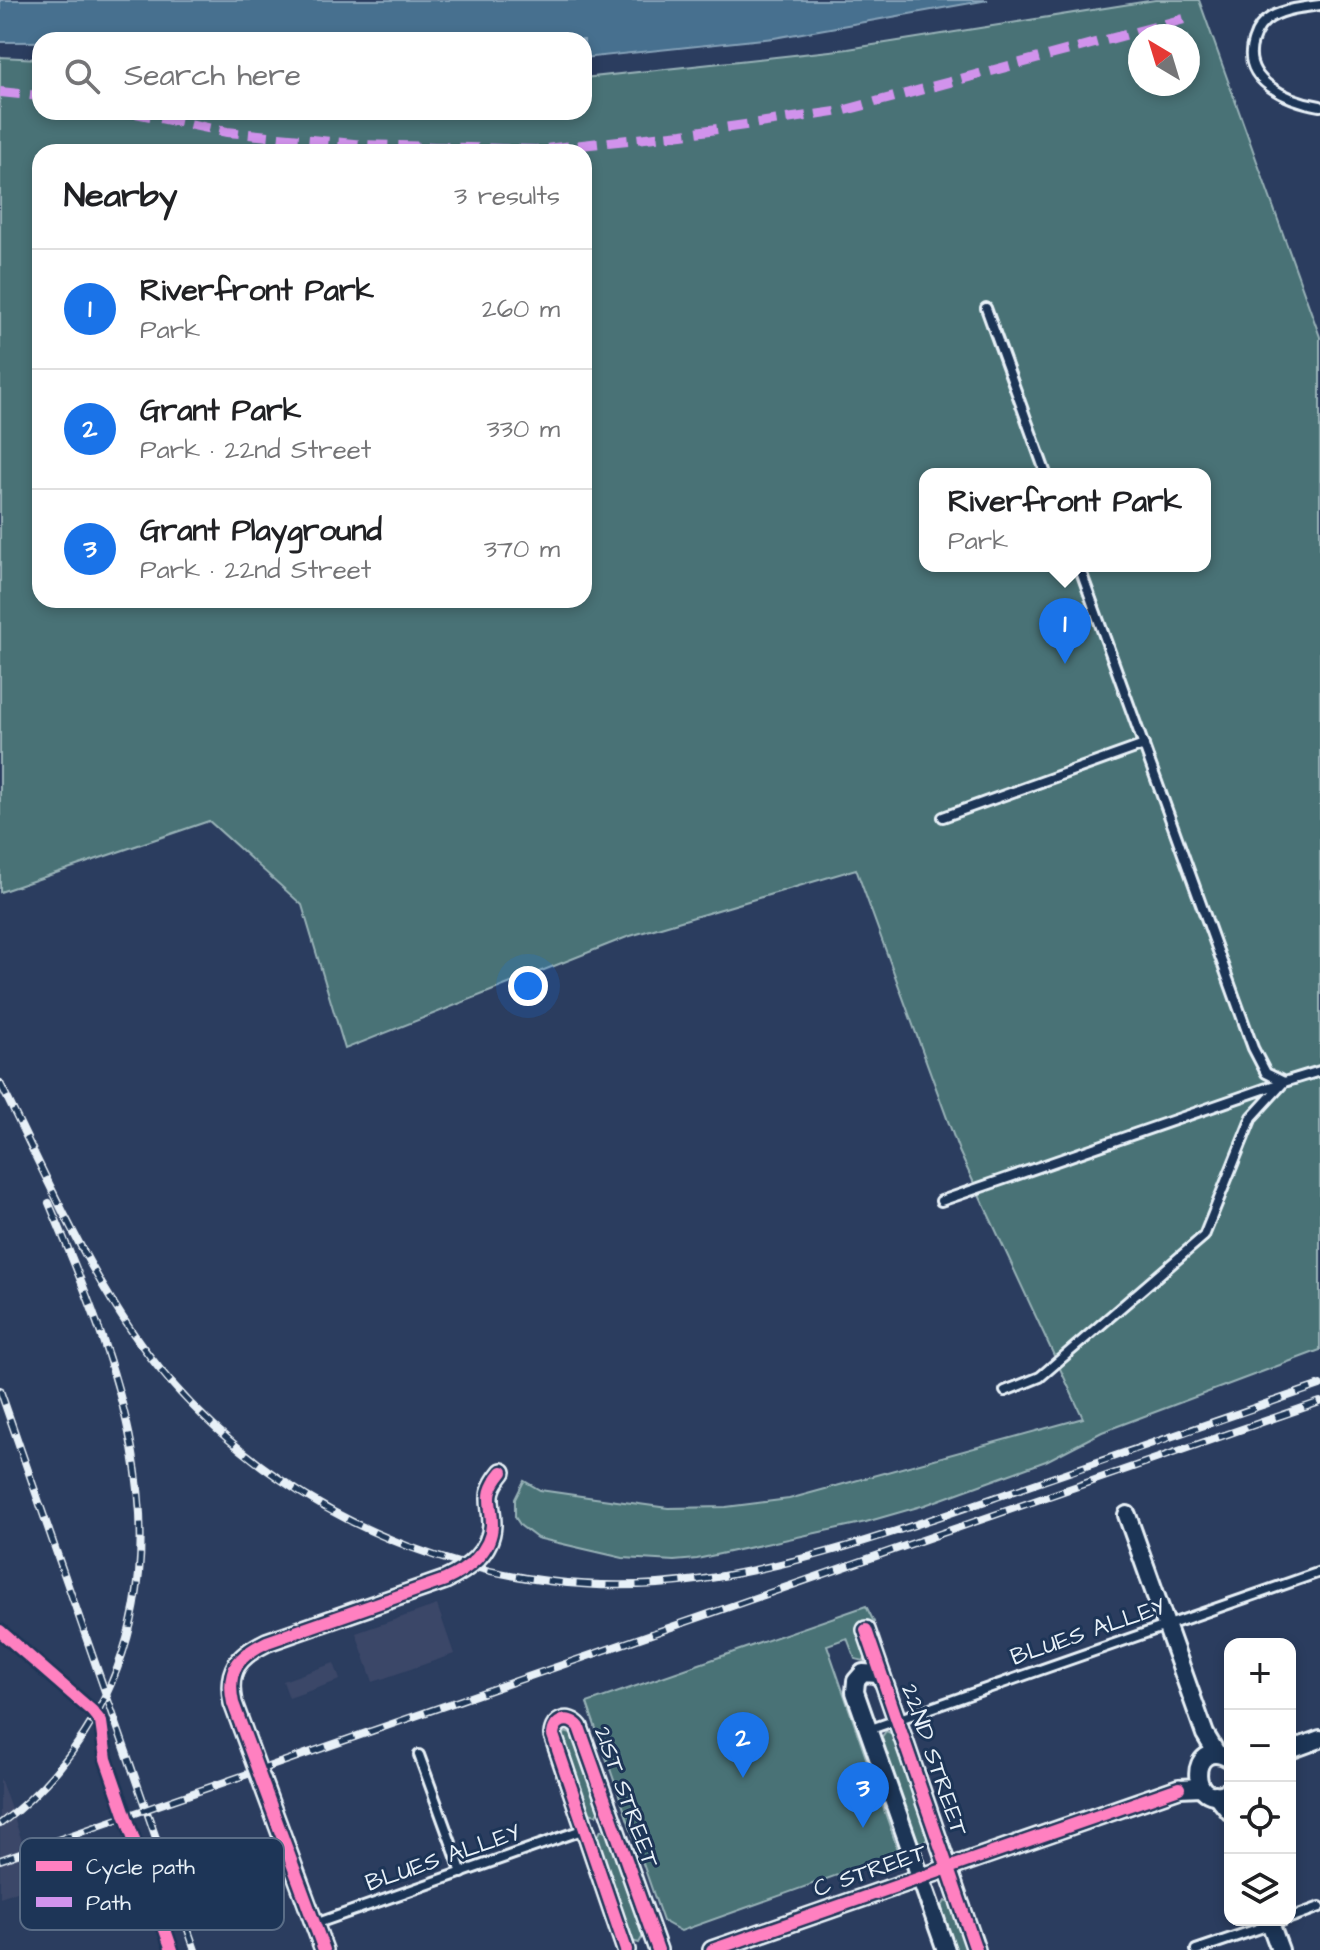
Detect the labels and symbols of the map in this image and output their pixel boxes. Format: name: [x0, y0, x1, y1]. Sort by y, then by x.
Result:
north arrow: [1128, 24, 1200, 96]
pin: 1: [1039, 598, 1091, 664]
your location: [508, 966, 548, 1006]
street label: BLUES ALLEY: [1006, 1589, 1170, 1674]
street label: 22ND STREET: [892, 1680, 976, 1841]
pin: 2: [717, 1712, 769, 1778]
street label: 21ST STREET: [585, 1722, 667, 1872]
pin: 3: [837, 1762, 889, 1828]
street label: BLUES ALLEY: [361, 1815, 525, 1900]
street label: C STREET: [809, 1836, 931, 1906]
legend: [20, 1838, 284, 1930]
text: Cycle path: [86, 1852, 195, 1884]
text: Path: [86, 1888, 131, 1919]

